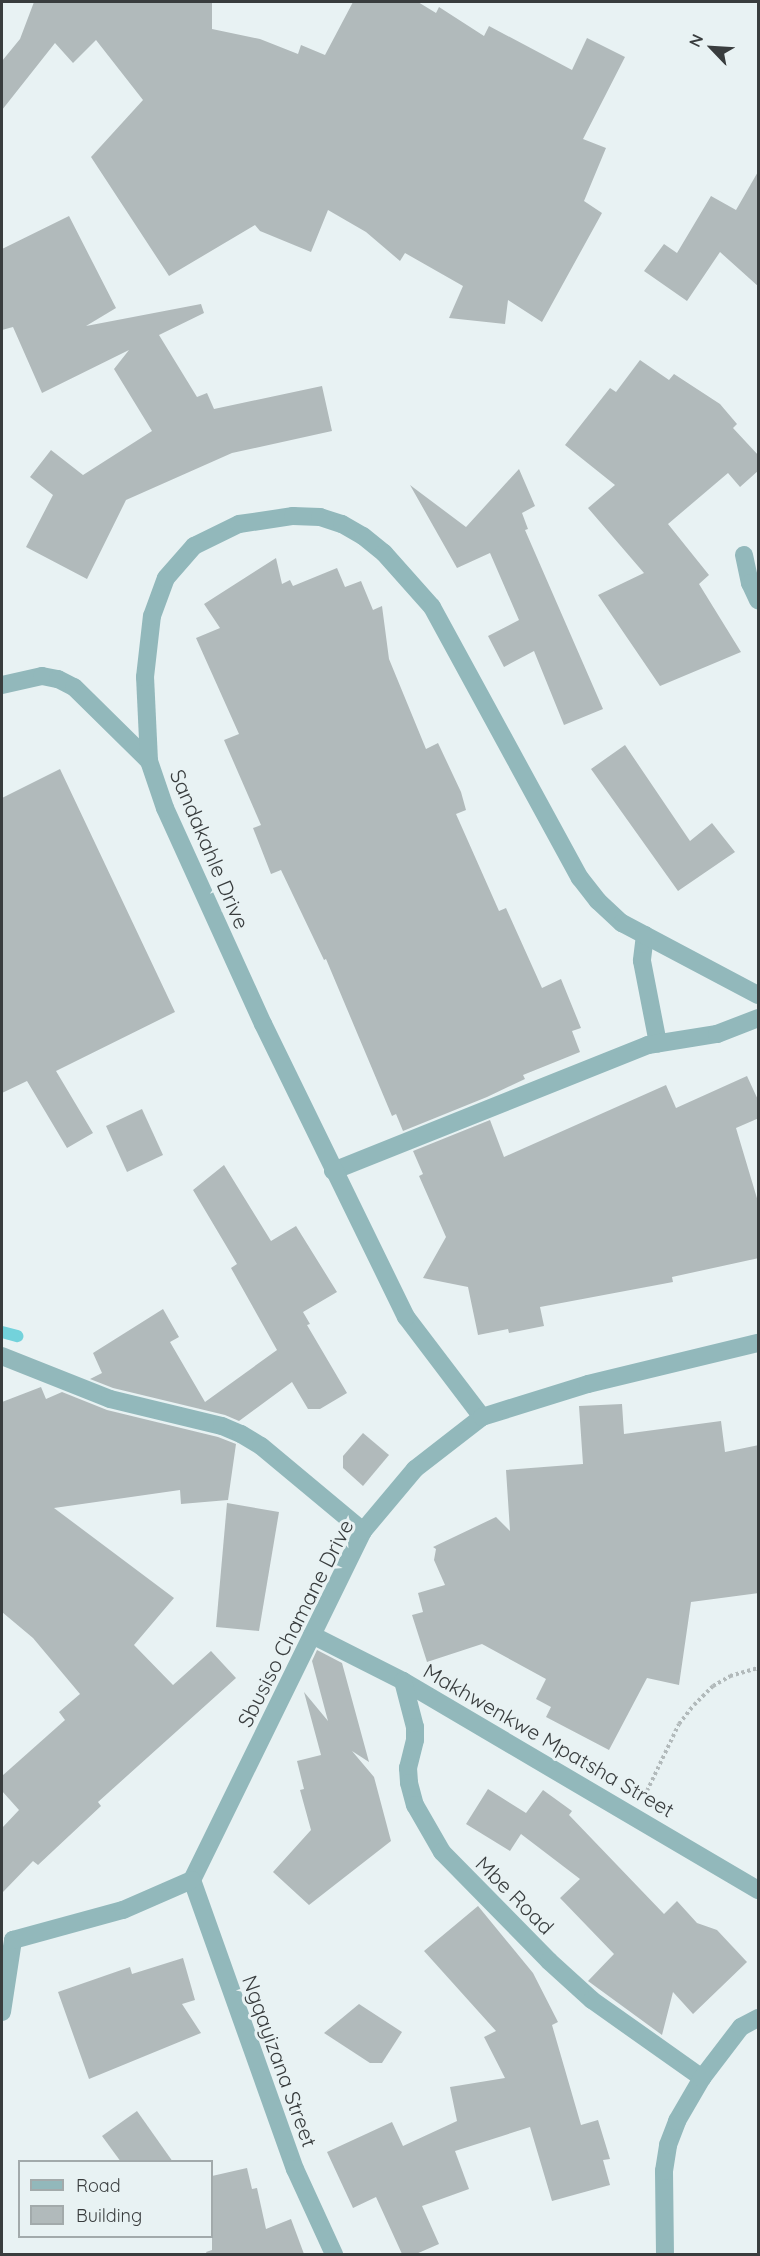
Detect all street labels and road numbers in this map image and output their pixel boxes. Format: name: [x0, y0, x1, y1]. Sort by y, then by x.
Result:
street label: Sandakahle Drive: [165, 766, 255, 932]
street label: Sbusiso Chamane Drive: [232, 1515, 358, 1731]
street label: Makhwenkwe Mpatsha Street: [419, 1658, 679, 1822]
street label: Mbe Road: [471, 1851, 559, 1939]
street label: Ngqayizana Street: [237, 1972, 323, 2150]

